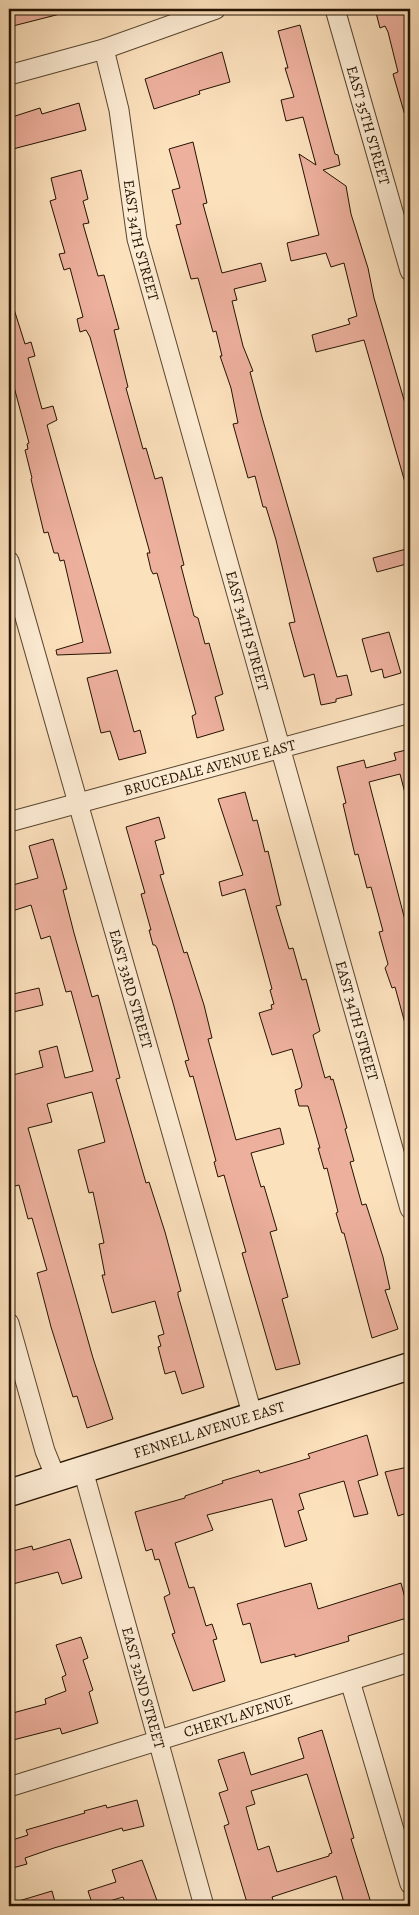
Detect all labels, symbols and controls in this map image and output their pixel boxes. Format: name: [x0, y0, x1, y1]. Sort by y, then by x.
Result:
street label: EAST 35TH STREET: [342, 63, 395, 188]
street label: EAST 34TH STREET: [119, 178, 164, 304]
street label: EAST 34TH STREET: [221, 569, 274, 694]
street label: BRUCEDALE AVENUE EAST: [121, 734, 299, 800]
street label: EAST 33RD STREET: [104, 927, 158, 1052]
street label: EAST 34TH STREET: [331, 958, 384, 1084]
street label: FENNELL AVENUE EAST: [131, 1396, 288, 1463]
street label: EAST 32ND STREET: [117, 1624, 170, 1752]
street label: CHERYL AVENUE: [181, 1689, 295, 1742]

